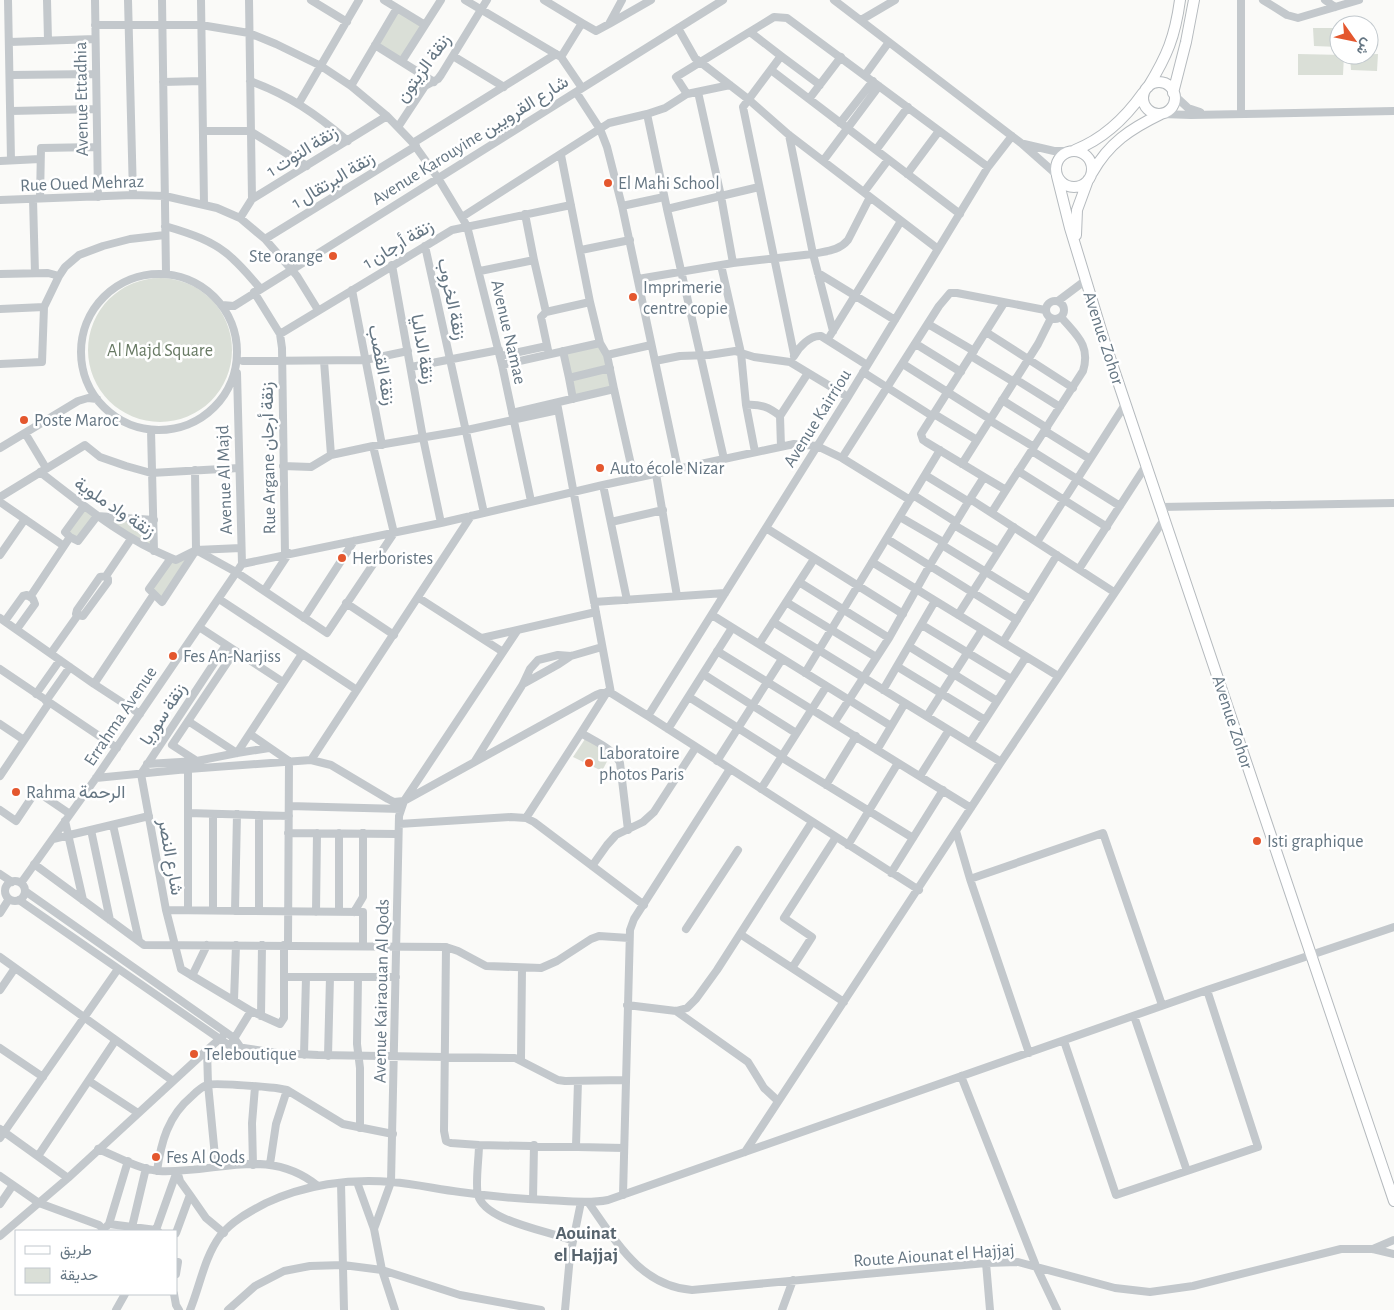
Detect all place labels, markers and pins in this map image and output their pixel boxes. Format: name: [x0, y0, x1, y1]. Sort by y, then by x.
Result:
place label: El Mahi School: [618, 175, 720, 193]
marker: El Mahi School: [602, 177, 614, 189]
place label: Ste orange: [249, 248, 323, 266]
marker: Ste orange: [327, 250, 339, 262]
place label: Imprimerie centre copie: [643, 279, 728, 318]
marker: Imprimerie centre copie: [627, 291, 639, 303]
place label: Poste Maroc: [34, 412, 119, 430]
marker: Poste Maroc: [18, 414, 30, 426]
place label: Auto école Nizar: [610, 460, 725, 478]
marker: Auto école Nizar: [594, 462, 606, 474]
place label: Herboristes: [352, 550, 433, 568]
marker: Herboristes: [336, 552, 348, 564]
place label: Fes An-Narjiss: [183, 648, 281, 666]
marker: Fes An-Narjiss: [167, 650, 179, 662]
place label: Laboratoire photos Paris: [599, 745, 684, 784]
marker: Laboratoire photos Paris: [583, 757, 595, 769]
place label: Rahma الرحمة: [26, 784, 125, 803]
marker: Rahma الرحمة: [10, 786, 22, 798]
place label: Isti graphique: [1267, 833, 1363, 851]
marker: Isti graphique: [1251, 835, 1263, 847]
place label: Teleboutique: [204, 1046, 297, 1064]
marker: Teleboutique: [188, 1048, 200, 1060]
place label: Fes Al Qods: [166, 1149, 245, 1167]
marker: Fes Al Qods: [150, 1151, 162, 1163]

